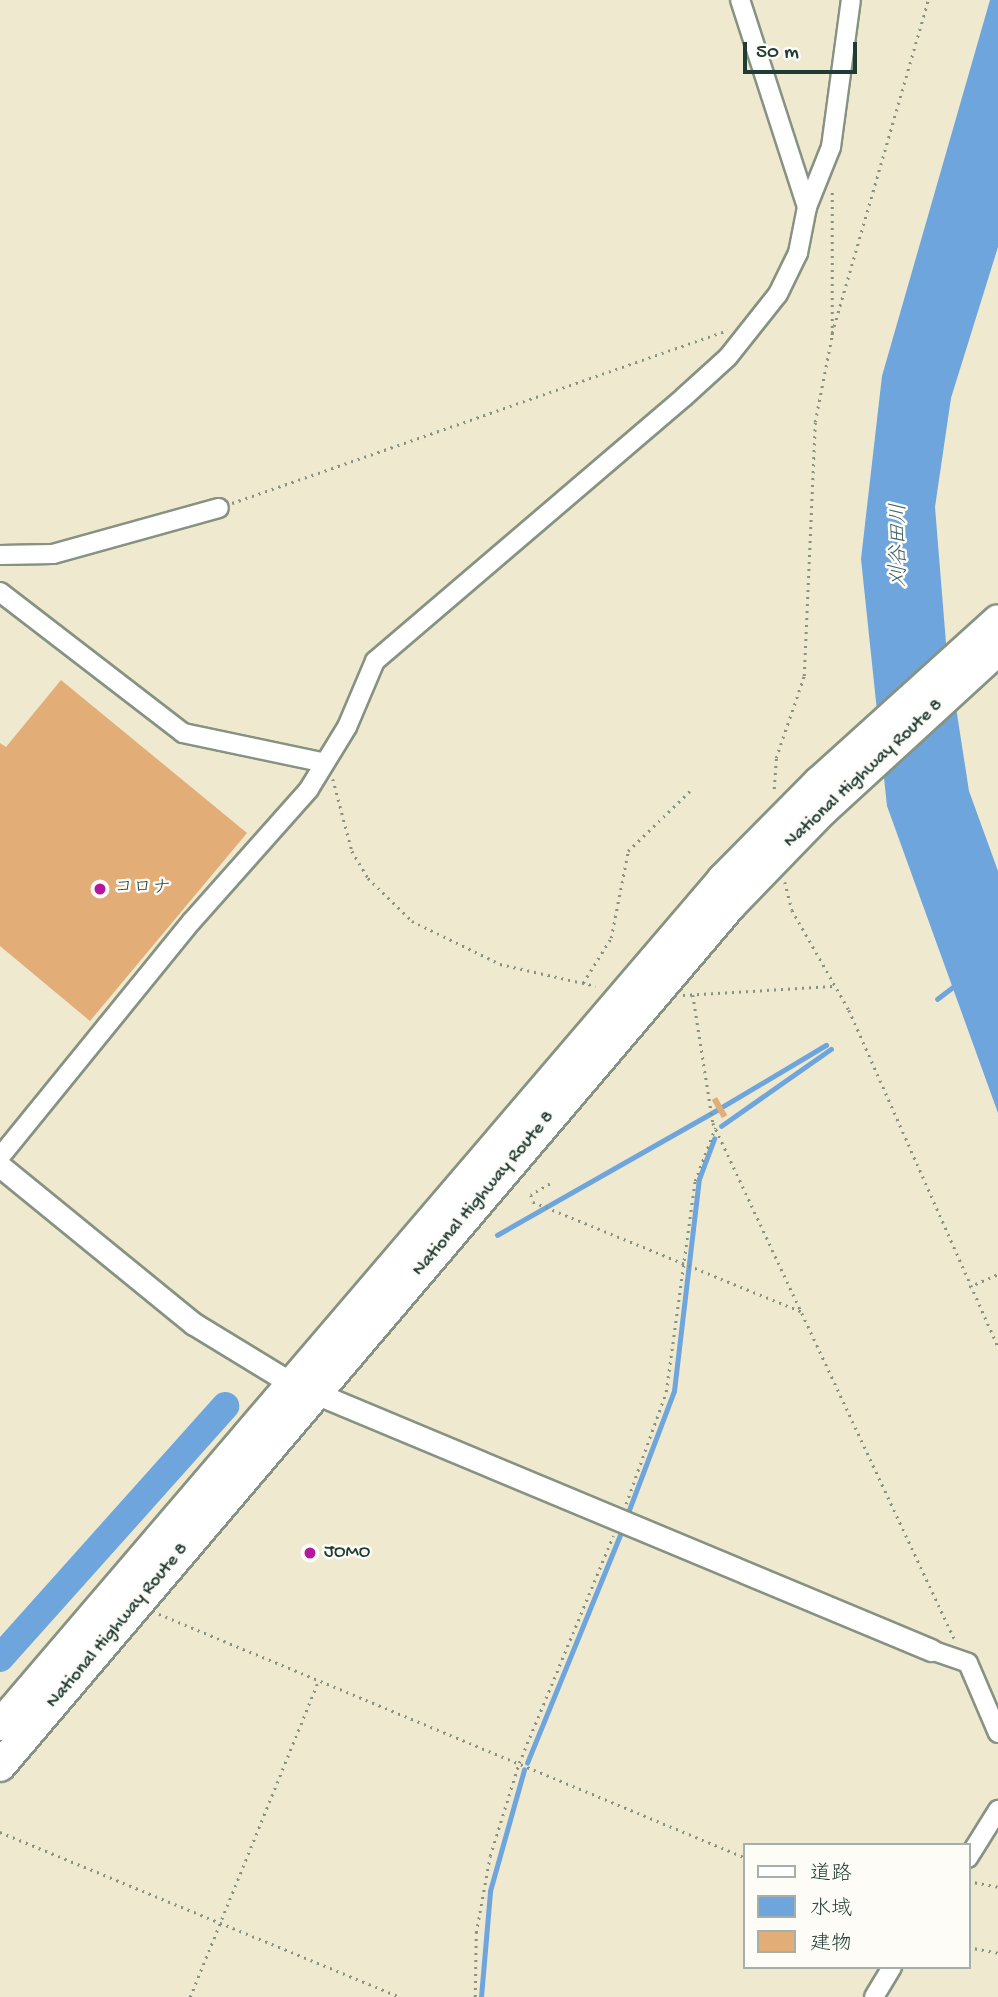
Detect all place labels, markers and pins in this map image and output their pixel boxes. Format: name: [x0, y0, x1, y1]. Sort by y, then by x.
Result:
place label: コロナ: [114, 878, 171, 900]
marker: コロナ: [92, 881, 108, 897]
place label: JOMO: [324, 1542, 370, 1564]
marker: JOMO: [302, 1545, 318, 1561]

